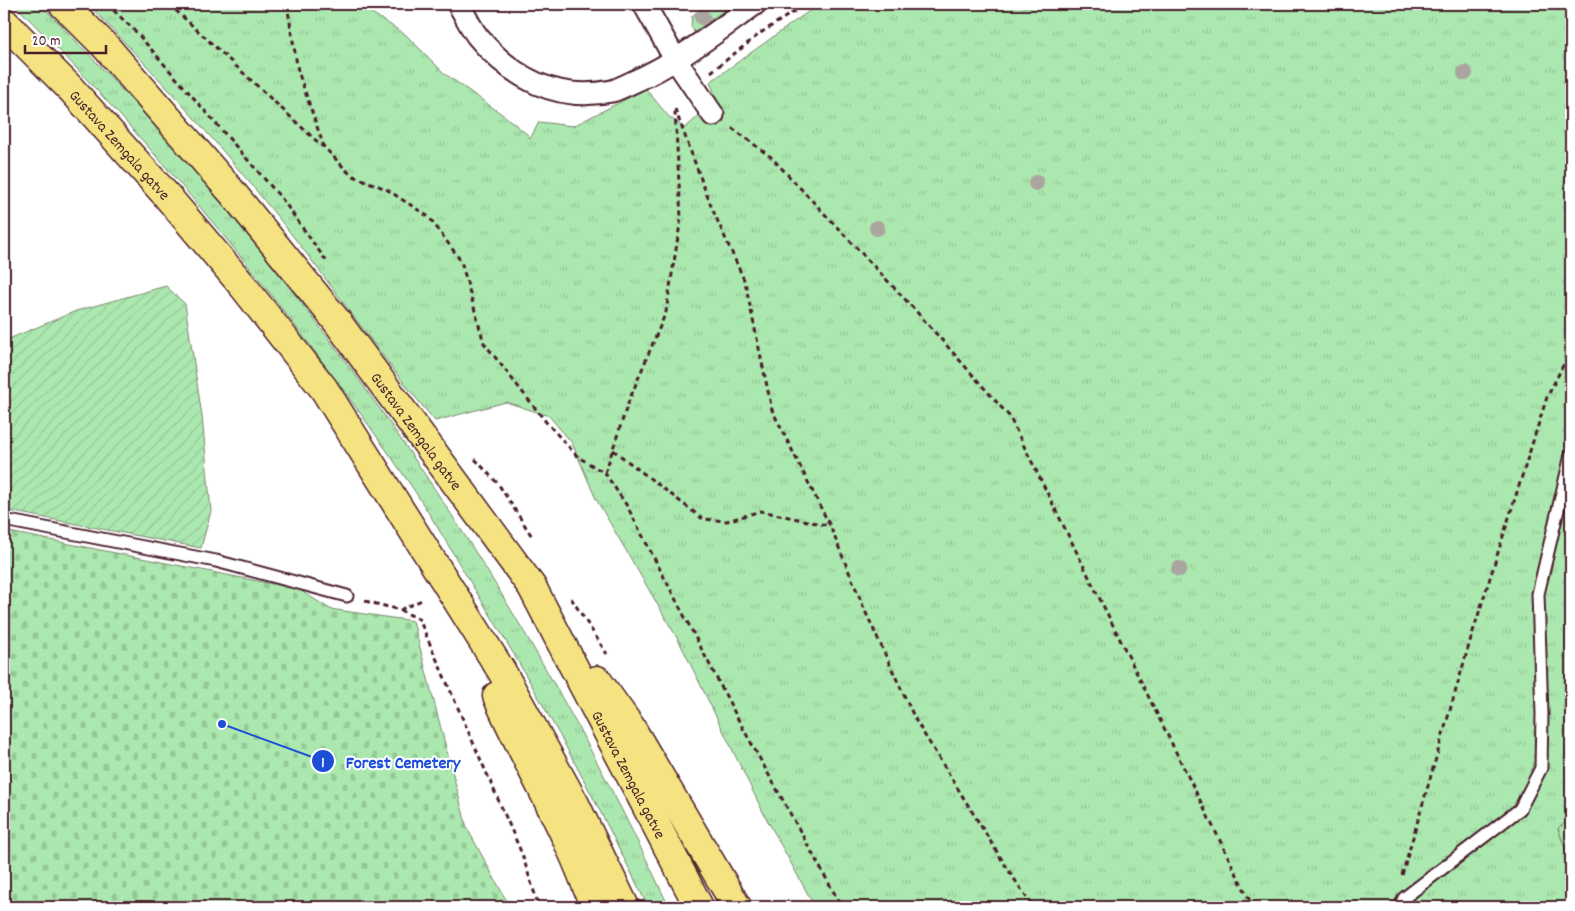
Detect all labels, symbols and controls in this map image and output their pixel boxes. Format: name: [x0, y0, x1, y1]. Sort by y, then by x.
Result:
scale bar: [25, 22, 106, 54]
text: 20 m: [32, 31, 60, 53]
street label: Gustava Zemgala gatve: [63, 85, 175, 206]
street label: Gustava Zemgala gatve: [364, 368, 466, 496]
street label: Gustava Zemgala gatve: [584, 707, 670, 843]
callout: Forest Cemetery: [311, 745, 470, 778]
text: Forest Cemetery: [346, 752, 461, 777]
text: 1: [321, 753, 325, 775]

